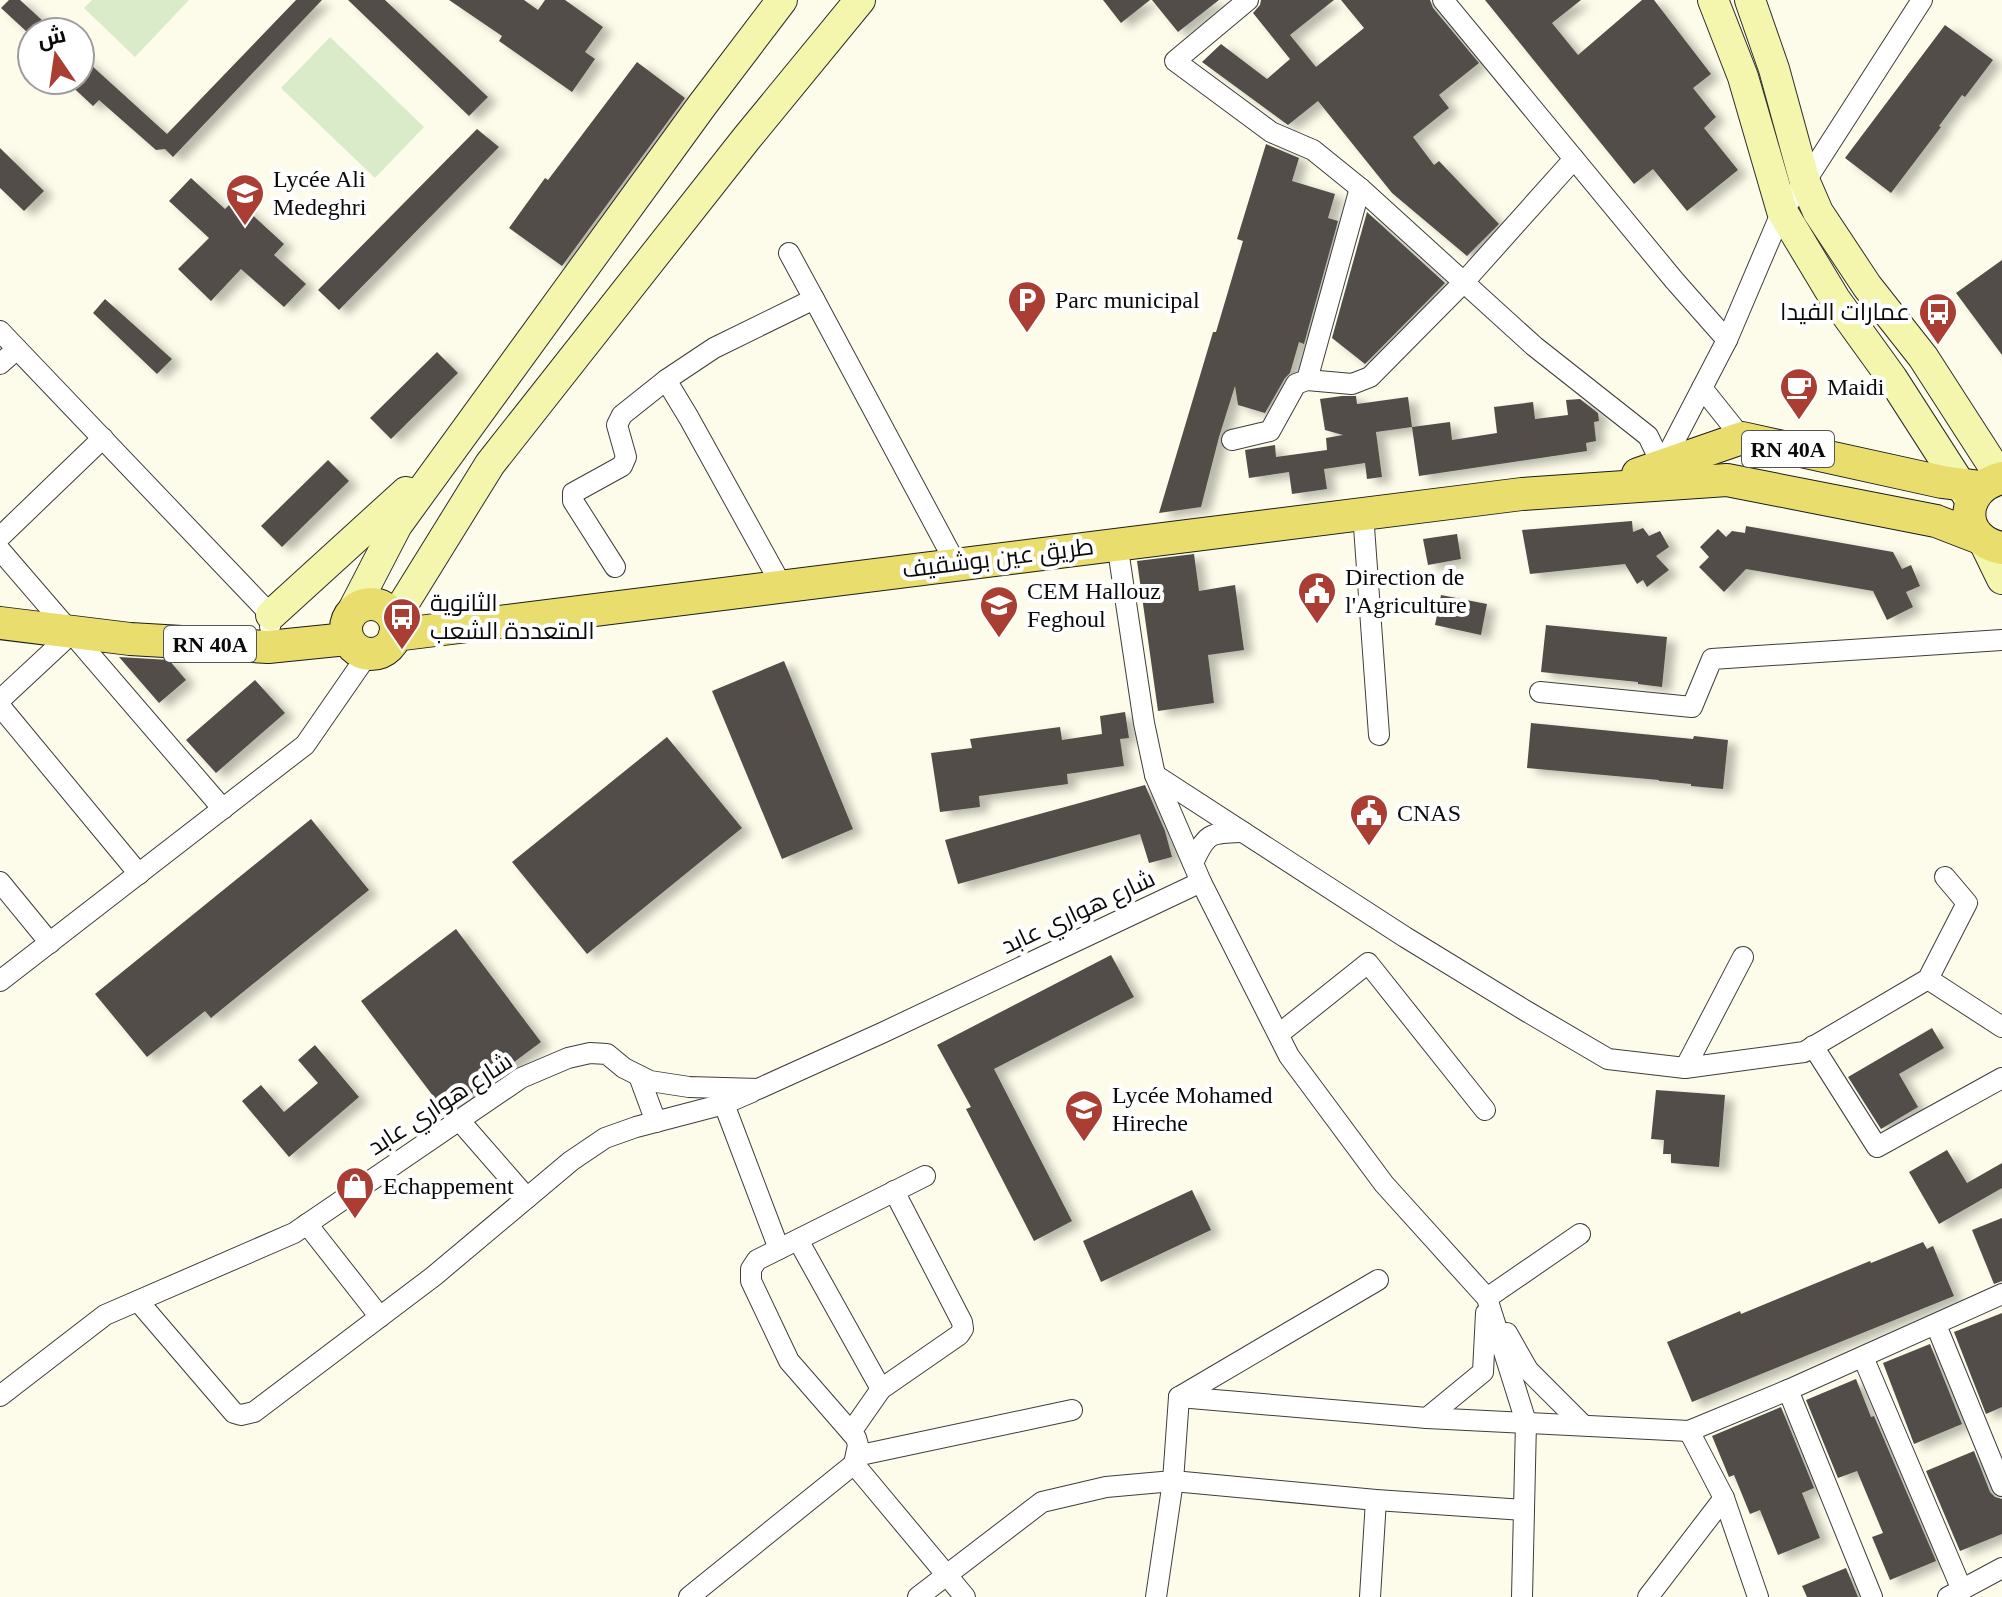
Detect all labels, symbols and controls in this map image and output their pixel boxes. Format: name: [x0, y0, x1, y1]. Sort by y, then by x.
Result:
north arrow: [16, 16, 96, 96]
text: ش: [35, 22, 68, 53]
place label: Lycée Ali Medeghri: [273, 166, 367, 220]
school or university icon: Lycée Ali Medeghri: [224, 172, 266, 227]
parking icon: Parc municipal: [1006, 279, 1048, 334]
place label: Parc municipal: [1055, 287, 1200, 313]
bus stop icon: عمارات الفيدا: [1917, 291, 1959, 346]
place label: عمارات الفيدا: [1780, 299, 1910, 325]
cafe icon: Maidi: [1778, 366, 1820, 421]
place label: Maidi: [1827, 374, 1885, 400]
road number: RN 40A: [1742, 431, 1834, 467]
street label: طريق عين بوشقيف: [901, 533, 1095, 585]
place label: Direction de l'Agriculture: [1345, 564, 1467, 618]
public building icon: Direction de l'Agriculture: [1296, 570, 1338, 625]
place label: CEM Hallouz Feghoul: [1027, 578, 1161, 632]
school or university icon: CEM Hallouz Feghoul: [978, 584, 1020, 639]
place label: الثانوية المتعددة الشعب: [430, 590, 595, 644]
bus stop icon: الثانوية المتعددة الشعب: [381, 596, 423, 651]
road number: RN 40A: [164, 626, 256, 662]
public building icon: CNAS: [1348, 792, 1390, 847]
place label: CNAS: [1397, 800, 1461, 826]
street label: شارع هواري عابد: [997, 865, 1161, 963]
street label: شارع هواري عابد: [363, 1048, 520, 1164]
place label: Lycée Mohamed Hireche: [1112, 1082, 1273, 1136]
school or university icon: Lycée Mohamed Hireche: [1063, 1088, 1105, 1143]
shop icon: Echappement: [334, 1165, 376, 1220]
place label: Echappement: [383, 1173, 514, 1199]

